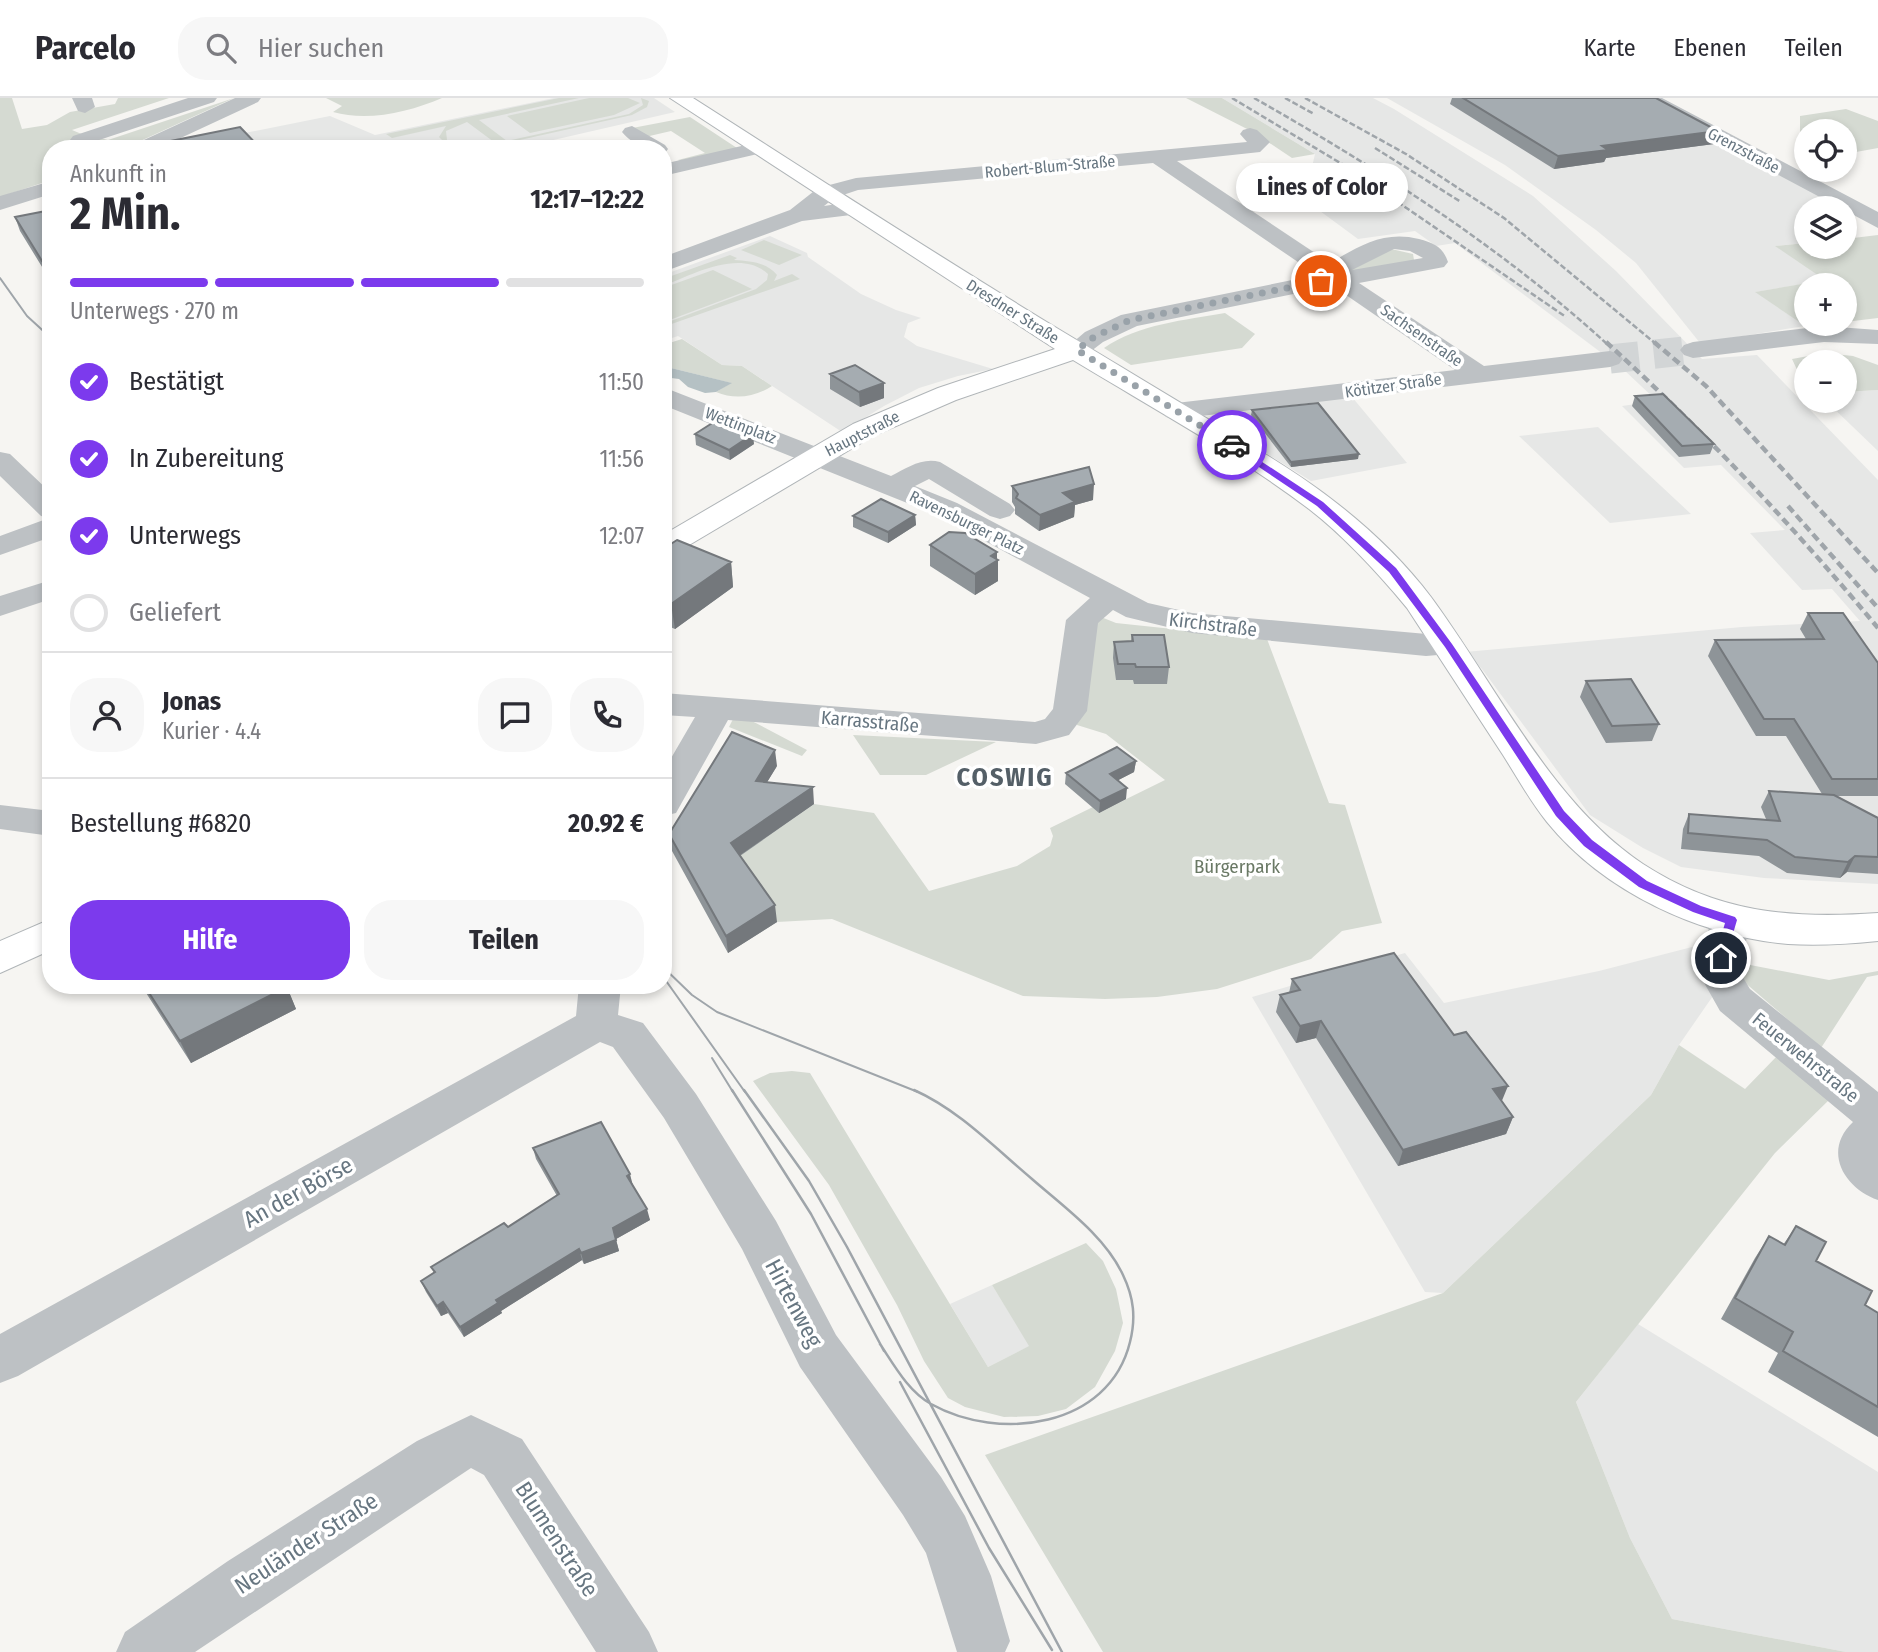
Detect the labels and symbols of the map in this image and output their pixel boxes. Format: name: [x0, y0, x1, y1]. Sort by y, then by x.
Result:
street label: Grenzstraße: [1705, 124, 1783, 177]
street label: Robert-Blum-Straße: [984, 151, 1116, 182]
callout: Lines of Color: [1235, 162, 1407, 211]
pin: [1291, 251, 1351, 311]
street label: Dresdner Straße: [963, 275, 1063, 348]
street label: Sachsenstraße: [1377, 300, 1466, 371]
street label: Kötitzer Straße: [1344, 369, 1443, 402]
street label: Wettinplatz: [703, 403, 779, 448]
street label: Hauptstraße: [822, 407, 903, 460]
courier: [1197, 410, 1267, 480]
street label: Ravensburger Platz: [906, 487, 1027, 558]
street label: Kirchstraße: [1168, 608, 1258, 641]
street label: Karrasstraße: [820, 706, 920, 737]
district label: COSWIG: [956, 762, 1054, 793]
park label: Bürgerpark: [1194, 855, 1280, 878]
pin: [1691, 928, 1751, 988]
street label: Feuerwehrstraße: [1748, 1007, 1864, 1107]
street label: An der Börse: [239, 1151, 357, 1233]
street label: Hirtenweg: [759, 1254, 829, 1352]
street label: Blumenstraße: [509, 1476, 605, 1602]
street label: Neuländer Straße: [229, 1486, 383, 1600]

